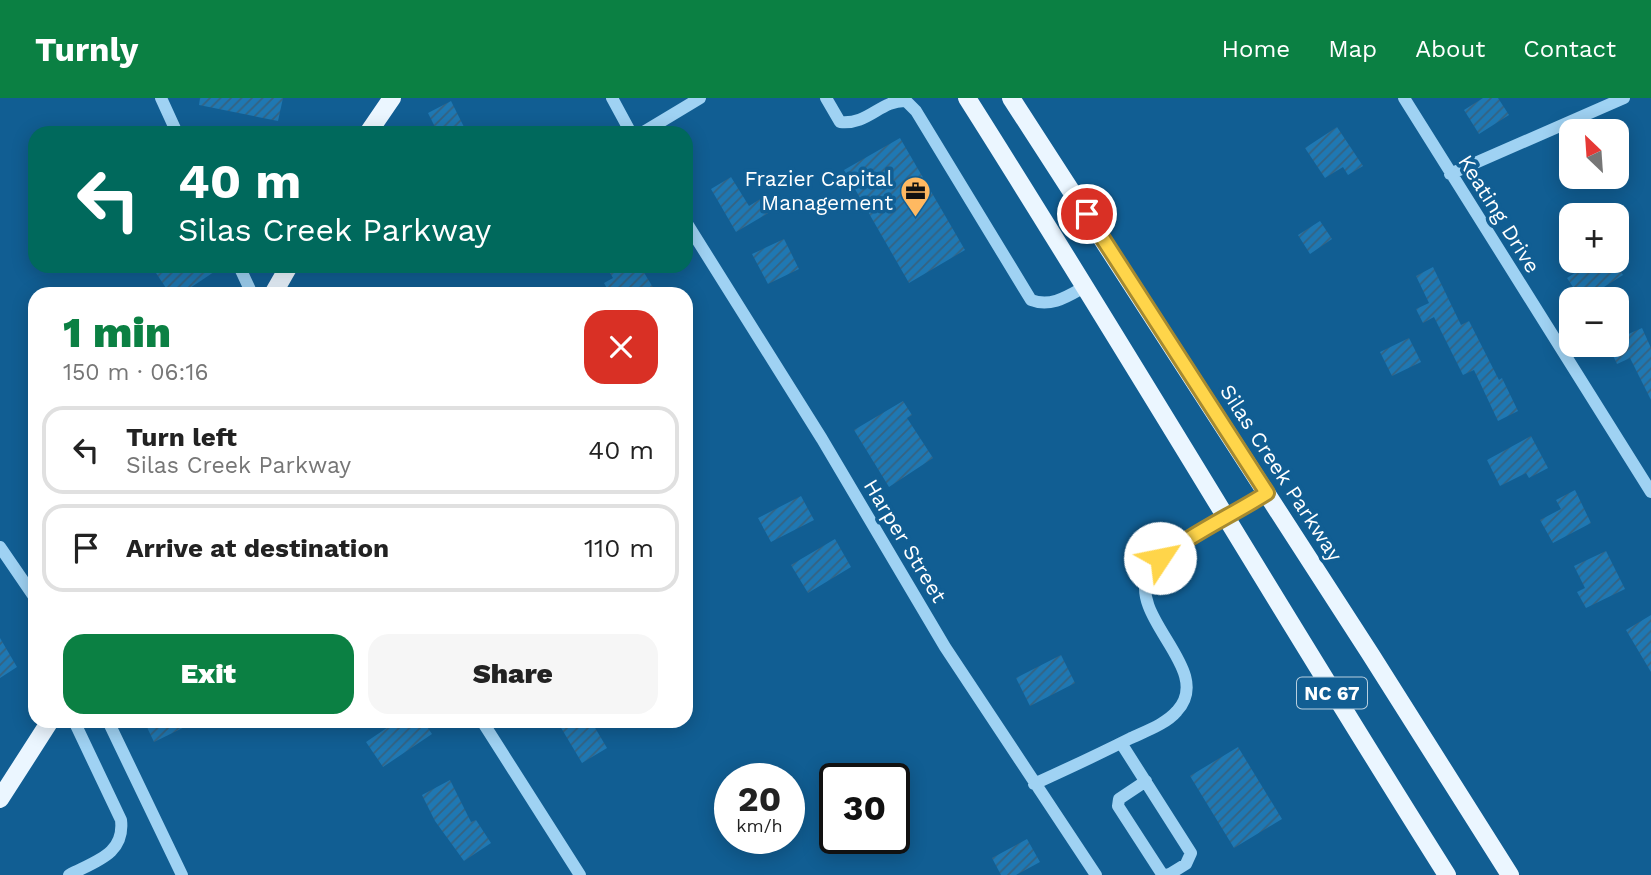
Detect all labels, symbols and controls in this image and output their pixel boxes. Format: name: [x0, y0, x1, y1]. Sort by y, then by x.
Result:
text: Turnly: [35, 30, 138, 69]
text: Home: [1222, 35, 1290, 63]
text: Map: [1328, 35, 1377, 63]
text: About: [1415, 35, 1485, 63]
text: Contact: [1523, 35, 1616, 63]
north arrow: [1559, 119, 1629, 189]
map controls: [1559, 119, 1629, 357]
street label: Keating Drive: [1453, 150, 1546, 277]
text: 40 m: [178, 152, 301, 210]
icon: left: [63, 154, 154, 245]
place label: Frazier Capital Management: [745, 166, 894, 215]
office icon: Frazier Capital Management: [899, 174, 933, 218]
pin: [1057, 184, 1117, 244]
icon: arrive: [1068, 195, 1106, 233]
button: +: [1559, 203, 1629, 273]
text: Silas Creek Parkway: [178, 211, 491, 249]
button: −: [1559, 287, 1629, 357]
text: 1 min: [63, 308, 171, 357]
button: close: [584, 310, 658, 384]
text: 150 m · 06:16: [63, 359, 208, 386]
street label: Silas Creek Parkway: [1215, 380, 1348, 566]
text: Turn left: [126, 422, 237, 452]
icon: left: [67, 431, 105, 469]
text: 40 m: [588, 435, 654, 465]
text: Silas Creek Parkway: [126, 452, 351, 479]
street label: Harper Street: [859, 475, 952, 607]
position arrow: [1123, 521, 1197, 595]
icon: arrive: [67, 529, 105, 567]
text: Arrive at destination: [126, 533, 389, 563]
text: 110 m: [584, 533, 654, 563]
button: Exit: [63, 634, 354, 714]
button: Share: [368, 634, 658, 714]
road number: NC 67: [1297, 678, 1367, 708]
speed limit sign: 30: [819, 763, 910, 854]
text: 20: [738, 778, 781, 820]
text: km/h: [736, 815, 783, 836]

